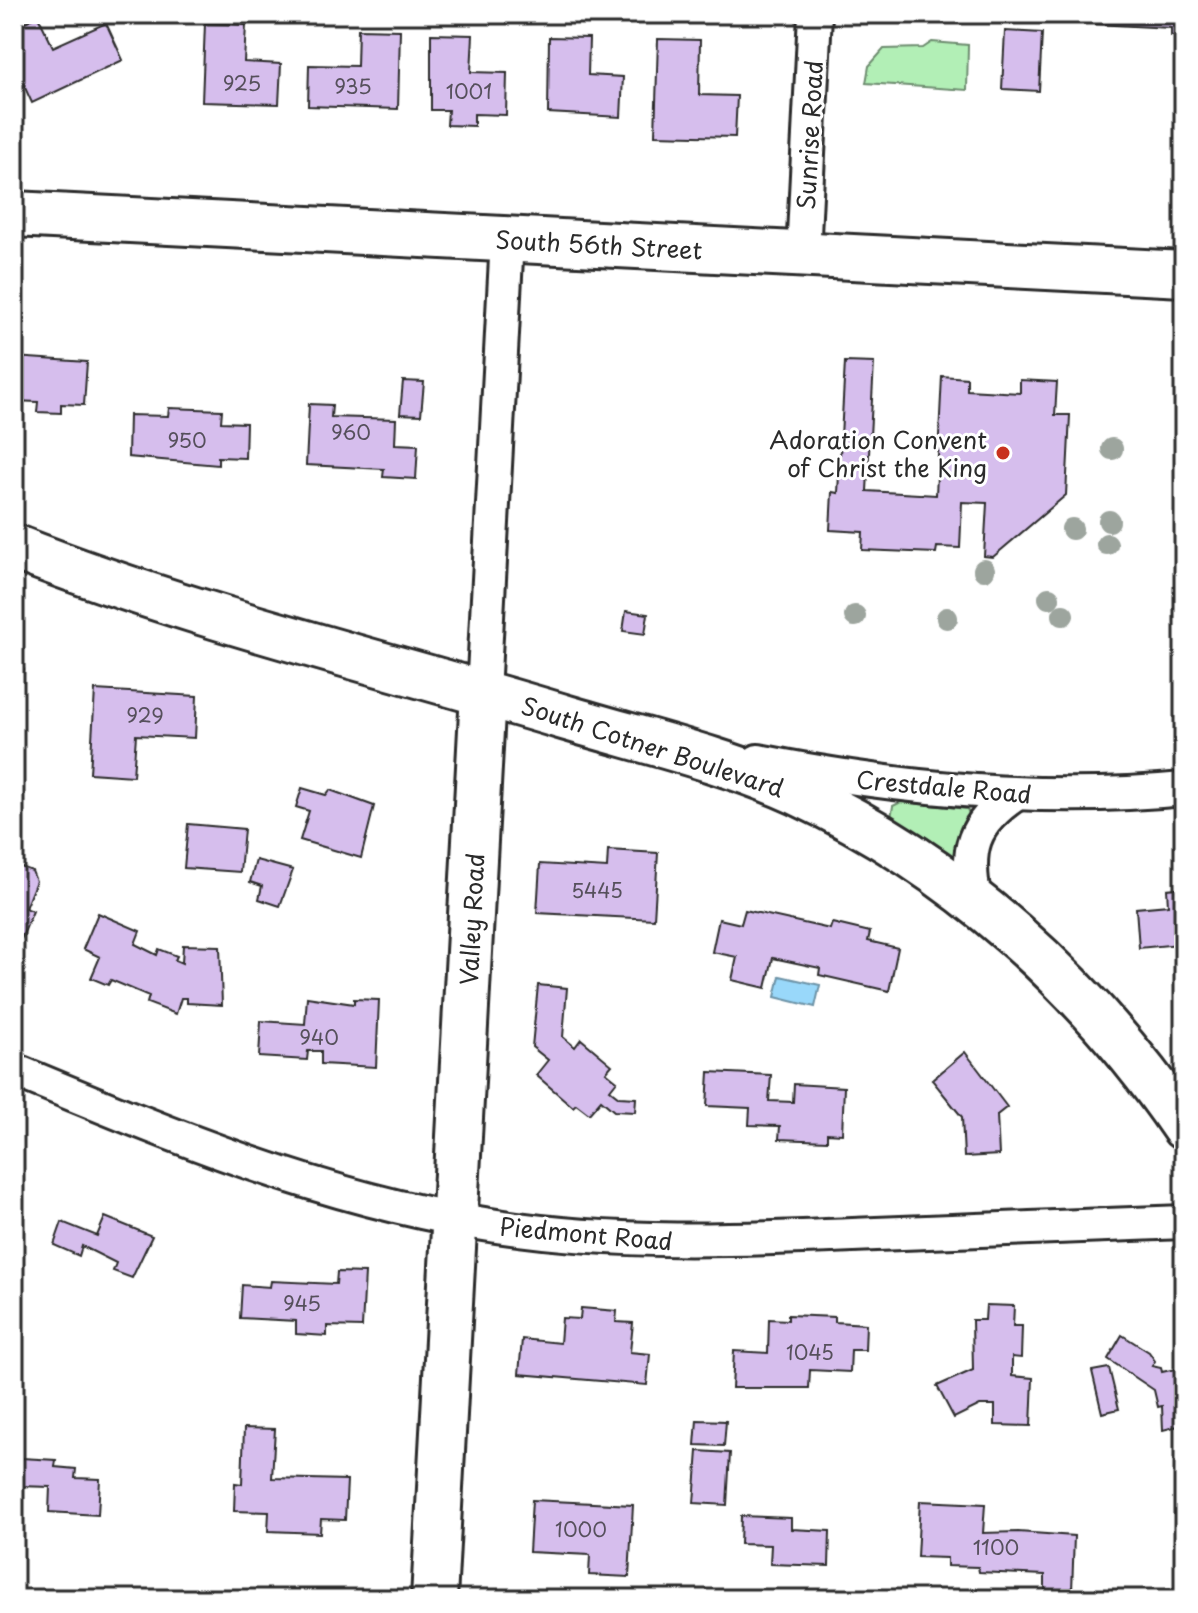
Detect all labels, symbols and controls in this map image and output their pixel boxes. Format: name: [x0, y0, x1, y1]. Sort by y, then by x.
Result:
street label: Sunrise Road: [787, 59, 831, 211]
house number: 925: [223, 68, 261, 98]
house number: 935: [334, 71, 372, 101]
house number: 1001: [446, 76, 492, 106]
street label: South 56th Street: [495, 221, 704, 267]
house number: 960: [331, 417, 371, 447]
place label: Adoration Convent of Christ the King: [769, 421, 987, 485]
house number: 950: [167, 425, 207, 455]
marker: Adoration Convent of Christ the King: [994, 444, 1012, 462]
street label: South Cotner Boulevard: [517, 687, 789, 806]
house number: 929: [126, 700, 164, 730]
street label: Crestdale Road: [855, 760, 1033, 812]
street label: Valley Road: [450, 852, 492, 986]
house number: 5445: [571, 875, 623, 905]
house number: 940: [299, 1022, 339, 1052]
street label: Piedmont Road: [498, 1207, 674, 1259]
house number: 945: [283, 1288, 321, 1318]
house number: 1045: [786, 1337, 834, 1367]
house number: 1000: [555, 1514, 607, 1544]
house number: 1100: [973, 1532, 1019, 1562]

